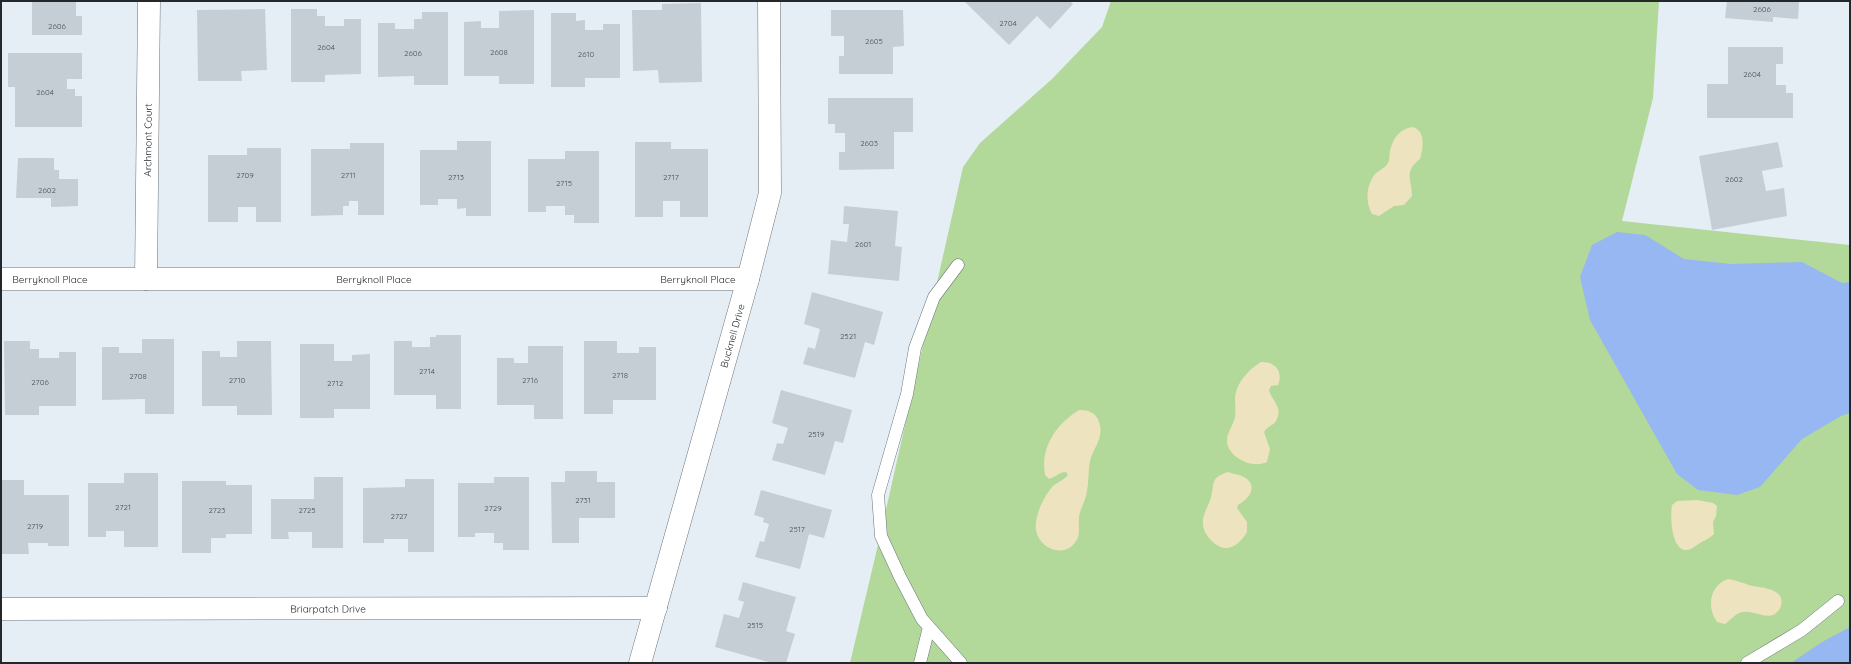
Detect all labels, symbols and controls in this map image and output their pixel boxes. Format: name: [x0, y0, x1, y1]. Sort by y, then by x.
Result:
house number: 2606: [1753, 4, 1772, 14]
house number: 2704: [999, 18, 1017, 28]
house number: 2606: [48, 21, 67, 31]
house number: 2605: [865, 36, 883, 46]
house number: 2604: [317, 42, 335, 52]
house number: 2608: [490, 47, 508, 57]
house number: 2606: [404, 48, 423, 58]
house number: 2610: [578, 49, 594, 59]
house number: 2604: [1743, 69, 1761, 79]
house number: 2604: [36, 87, 54, 97]
street label: Archmont Court: [141, 103, 155, 177]
house number: 2603: [860, 138, 878, 148]
house number: 2709: [236, 170, 254, 180]
house number: 2711: [341, 170, 355, 180]
house number: 2713: [448, 172, 464, 182]
house number: 2717: [663, 172, 679, 182]
house number: 2602: [1725, 174, 1744, 184]
house number: 2715: [556, 178, 572, 188]
house number: 2602: [38, 185, 57, 195]
house number: 2601: [855, 239, 871, 249]
street label: Berryknoll Place: [12, 273, 88, 286]
street label: Berryknoll Place: [336, 273, 412, 286]
street label: Berryknoll Place: [660, 273, 736, 286]
street label: Bucknell Drive: [717, 302, 748, 369]
house number: 2521: [840, 331, 856, 341]
house number: 2714: [419, 366, 435, 376]
house number: 2718: [612, 370, 628, 380]
house number: 2708: [129, 371, 147, 381]
house number: 2710: [229, 375, 245, 385]
house number: 2716: [522, 375, 539, 385]
house number: 2706: [31, 377, 49, 387]
house number: 2712: [327, 378, 344, 388]
house number: 2519: [808, 429, 825, 439]
house number: 2731: [575, 495, 591, 505]
house number: 2721: [115, 502, 131, 512]
house number: 2729: [484, 503, 502, 513]
house number: 2723: [208, 505, 226, 515]
house number: 2725: [298, 505, 316, 515]
house number: 2727: [391, 511, 407, 521]
house number: 2719: [27, 521, 44, 531]
house number: 2517: [789, 524, 805, 534]
street label: Briarpatch Drive: [290, 602, 366, 616]
house number: 2515: [747, 620, 763, 630]

